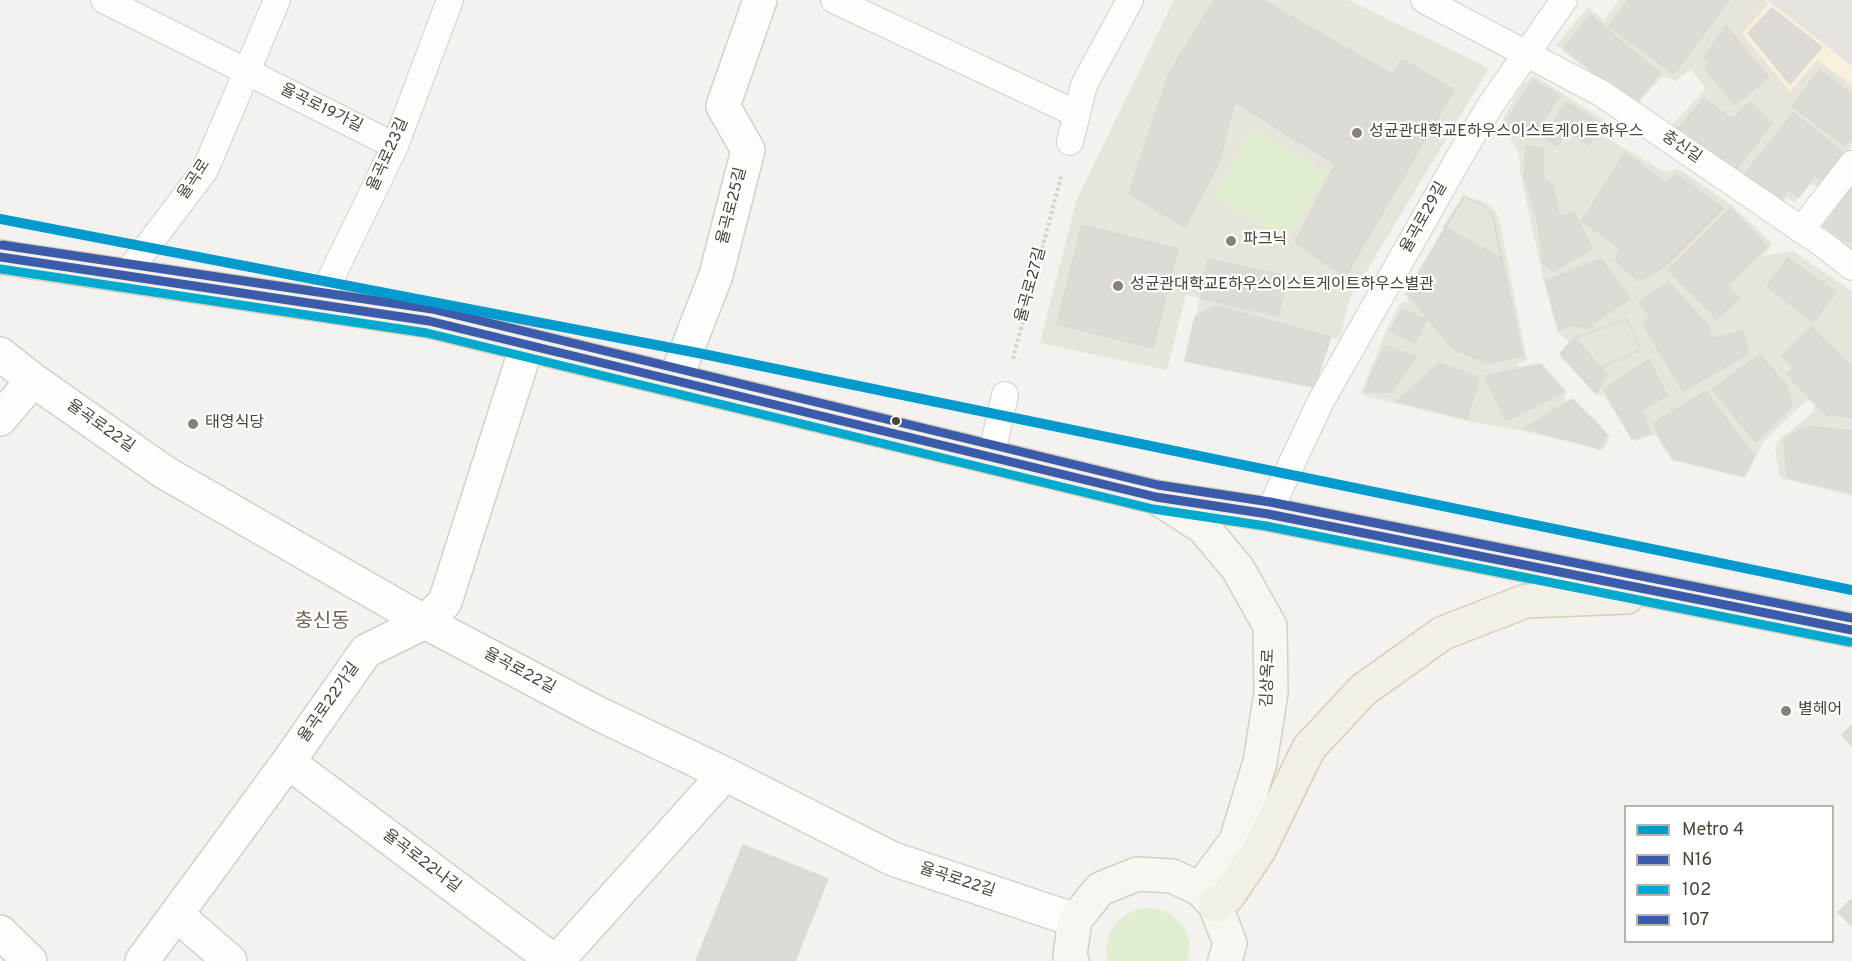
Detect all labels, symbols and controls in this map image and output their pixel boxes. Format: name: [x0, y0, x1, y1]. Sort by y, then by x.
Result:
street label: 율곡로19가길: [277, 81, 365, 137]
street label: 율곡로23길: [364, 115, 414, 195]
place label: 성균관대학교E하우스이스트게이트하우스: [1369, 123, 1644, 143]
marker: 성균관대학교E하우스이스트게이트하우스: [1350, 126, 1364, 140]
street label: 충신길: [1657, 128, 1705, 168]
street label: 율곡로: [175, 156, 215, 204]
street label: 율곡로25길: [714, 166, 752, 246]
street label: 율곡로29길: [1398, 179, 1452, 257]
place label: 파크닉: [1243, 231, 1287, 251]
marker: 파크닉: [1224, 234, 1238, 248]
street label: 율곡로27길: [1013, 245, 1051, 325]
place label: 성균관대학교E하우스이스트게이트하우스별관: [1130, 276, 1434, 296]
marker: 성균관대학교E하우스이스트게이트하우스별관: [1111, 279, 1125, 293]
street label: 율곡로22길: [62, 397, 138, 457]
place label: 태영식당: [205, 414, 264, 434]
unlabelled marker: [890, 415, 902, 427]
marker: 태영식당: [186, 417, 200, 431]
district label: 충신동: [294, 611, 350, 635]
street label: 율곡로22길: [480, 645, 558, 699]
street label: 김상옥로: [1258, 648, 1280, 708]
street label: 율곡로22가길: [295, 659, 365, 747]
place label: 별헤어: [1798, 701, 1842, 721]
marker: 별헤어: [1779, 704, 1793, 718]
legend: [1624, 805, 1834, 943]
text: Metro 4: [1682, 819, 1744, 842]
street label: 율곡로22나길: [378, 826, 464, 898]
text: N16: [1682, 849, 1712, 872]
street label: 율곡로22길: [917, 860, 997, 902]
text: 102: [1682, 879, 1711, 902]
text: 107: [1682, 909, 1709, 932]

